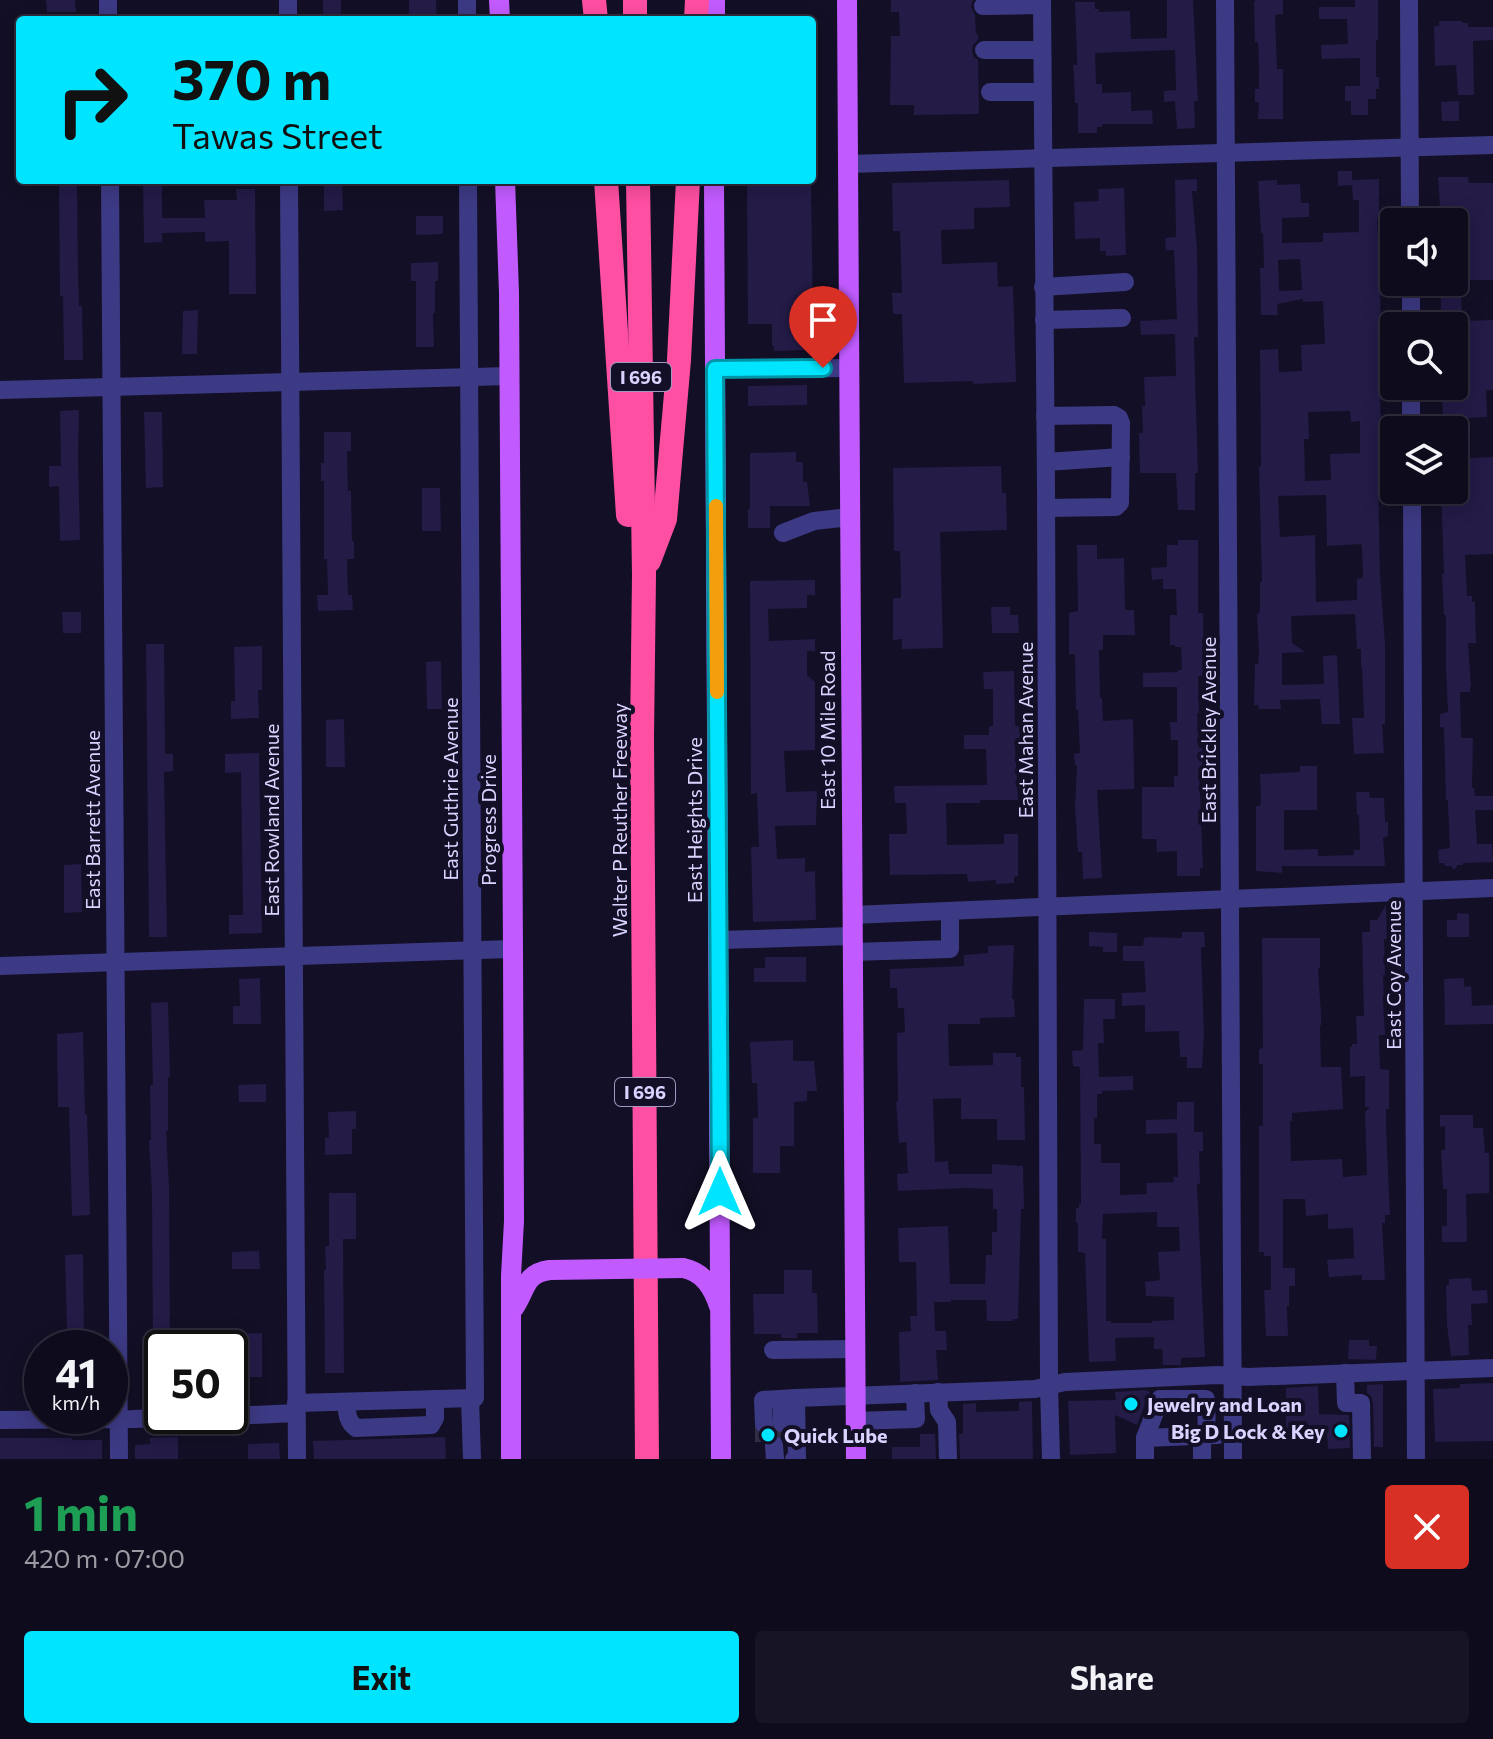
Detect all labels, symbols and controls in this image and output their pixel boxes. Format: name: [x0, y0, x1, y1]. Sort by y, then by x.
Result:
text: 370 m: [172, 43, 331, 112]
icon: right: [40, 48, 144, 152]
text: Tawas Street: [172, 112, 383, 156]
map controls: [1380, 208, 1468, 504]
button: sound: [1380, 208, 1468, 296]
pin: [789, 286, 857, 368]
icon: arrive: [801, 298, 845, 342]
button: search: [1380, 312, 1468, 400]
road number: I 696: [611, 363, 671, 391]
button: layers: [1380, 416, 1468, 504]
street label: East Brickley Avenue: [1196, 637, 1220, 823]
street label: East Mahan Avenue: [1013, 642, 1037, 818]
street label: East 10 Mile Road: [815, 650, 839, 810]
street label: East Guthrie Avenue: [438, 697, 462, 881]
street label: Walter P Reuther Freeway: [607, 703, 631, 937]
street label: East Rowland Avenue: [259, 724, 283, 916]
street label: East Barrett Avenue: [80, 730, 104, 910]
street label: East Heights Drive: [682, 737, 706, 903]
street label: Progress Drive: [476, 754, 500, 886]
street label: East Coy Avenue: [1381, 900, 1405, 1050]
road number: I 696: [615, 1078, 675, 1106]
position arrow: [678, 1150, 762, 1234]
speed limit sign: 50: [144, 1330, 248, 1434]
text: 41: [55, 1347, 97, 1396]
text: km/h: [52, 1390, 100, 1414]
place label: Jewelry and Loan: [1147, 1392, 1302, 1416]
marker: Jewelry and Loan: [1122, 1395, 1140, 1413]
place label: Big D Lock & Key: [1171, 1419, 1325, 1443]
marker: Big D Lock & Key: [1332, 1422, 1350, 1440]
place label: Quick Lube: [784, 1423, 888, 1447]
marker: Quick Lube: [759, 1426, 777, 1444]
text: 1 min: [24, 1482, 138, 1541]
button: close: [1385, 1485, 1469, 1569]
text: 420 m · 07:00: [24, 1542, 185, 1573]
button: Exit: [24, 1631, 739, 1723]
button: Share: [755, 1631, 1469, 1723]

